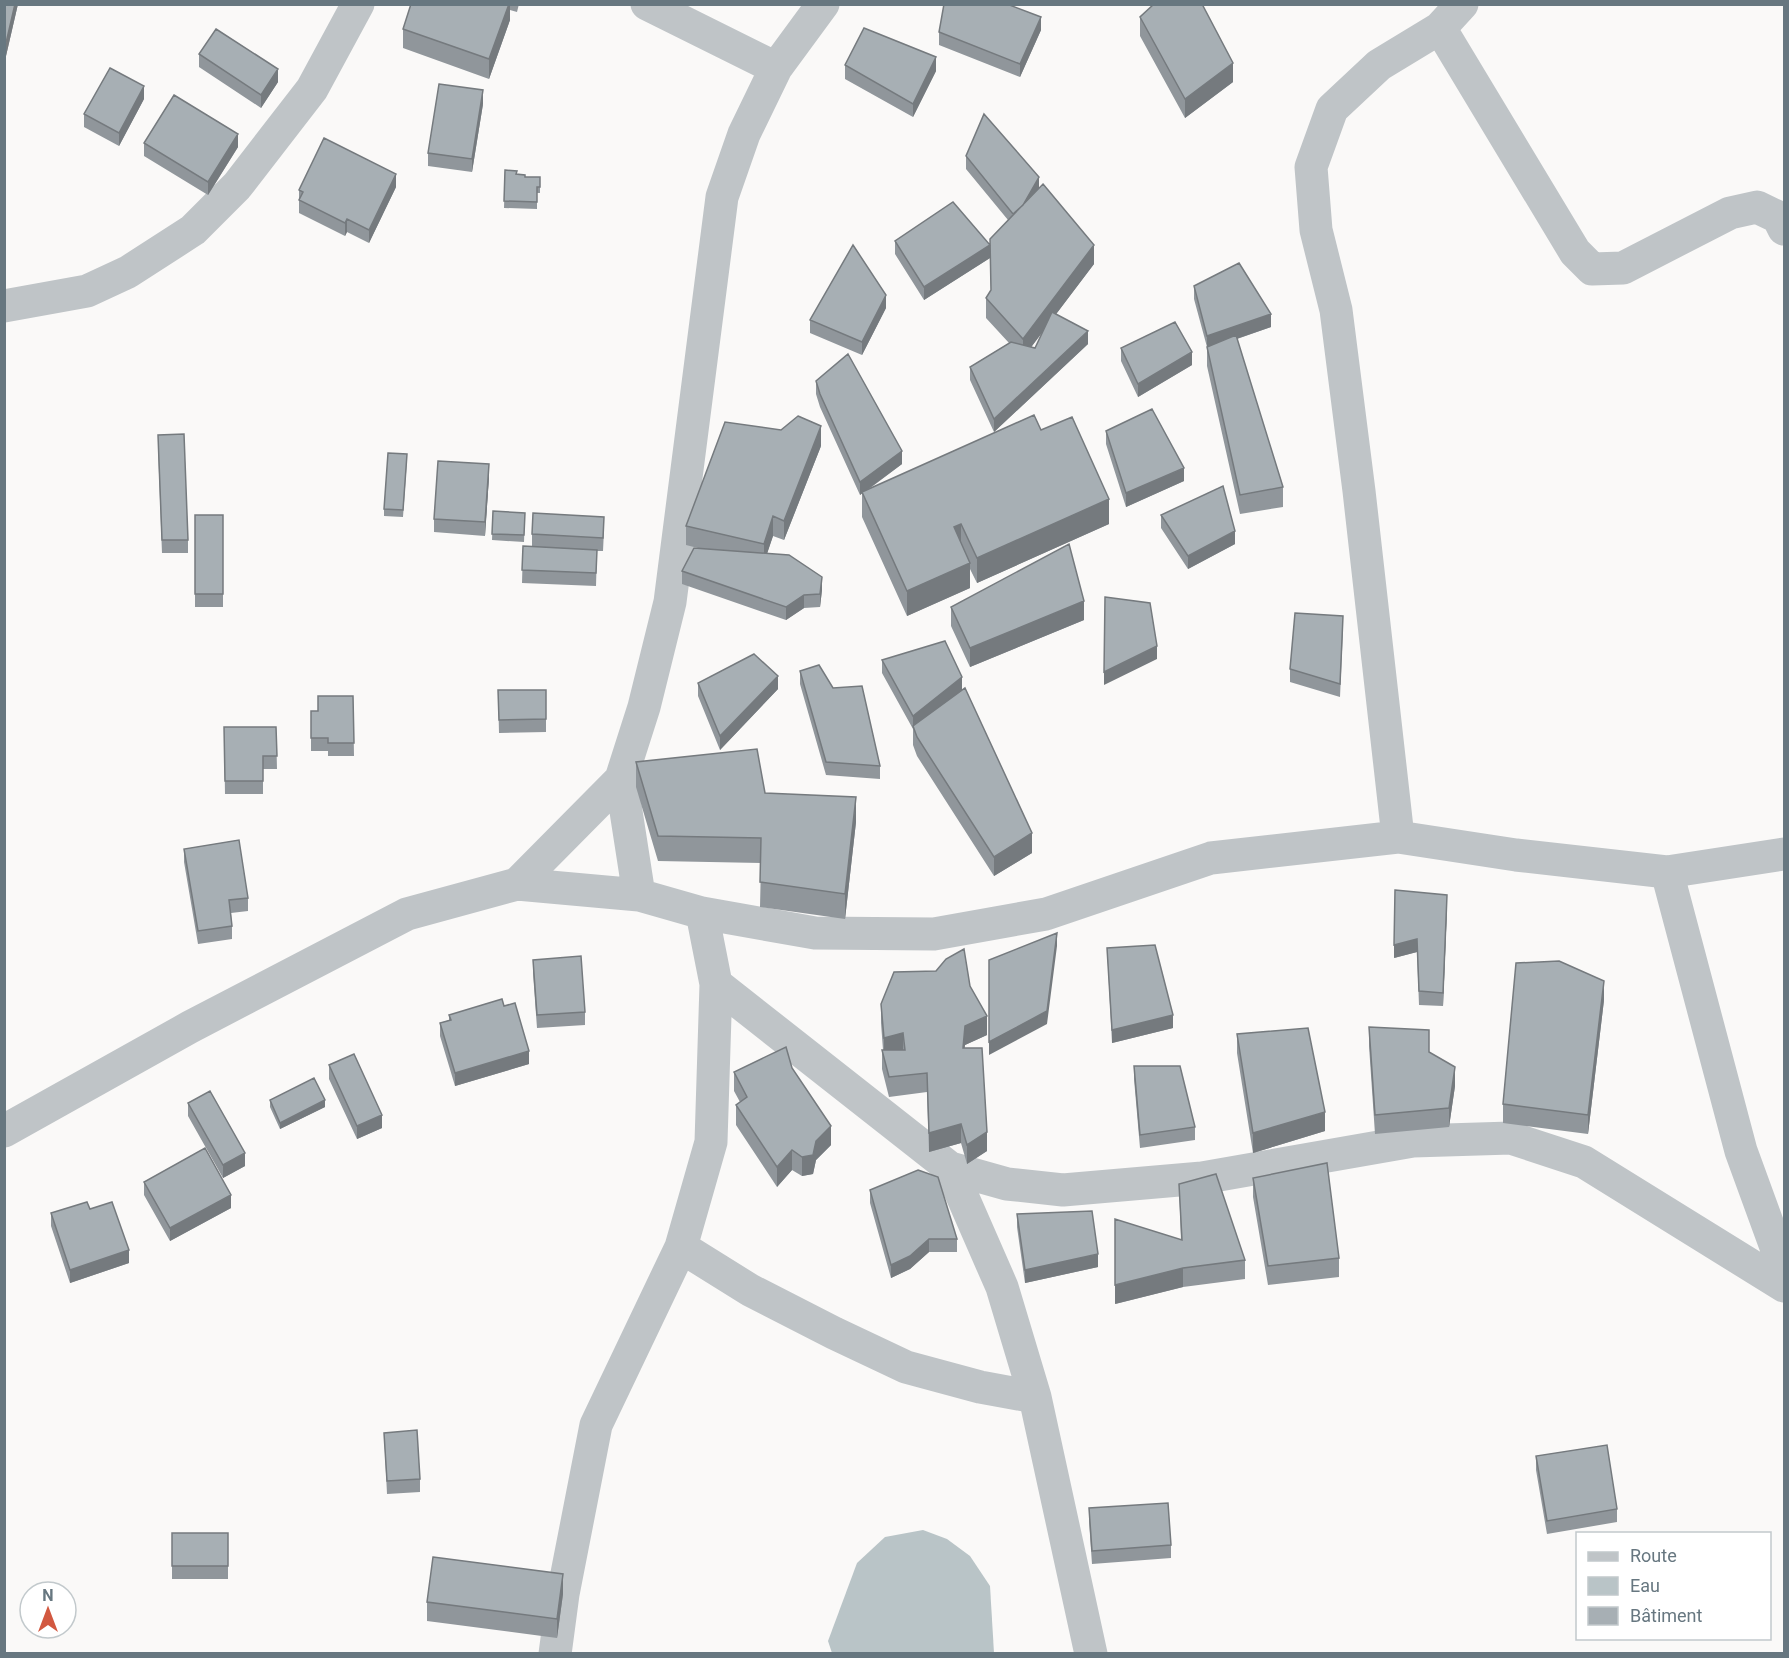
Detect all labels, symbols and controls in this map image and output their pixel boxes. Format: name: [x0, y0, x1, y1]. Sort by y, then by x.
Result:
legend: [1576, 1532, 1771, 1640]
text: Route: [1630, 1545, 1677, 1566]
text: Eau: [1630, 1575, 1660, 1596]
north arrow: [18, 1580, 78, 1640]
text: N: [42, 1586, 54, 1605]
text: Bâtiment: [1630, 1605, 1703, 1626]

